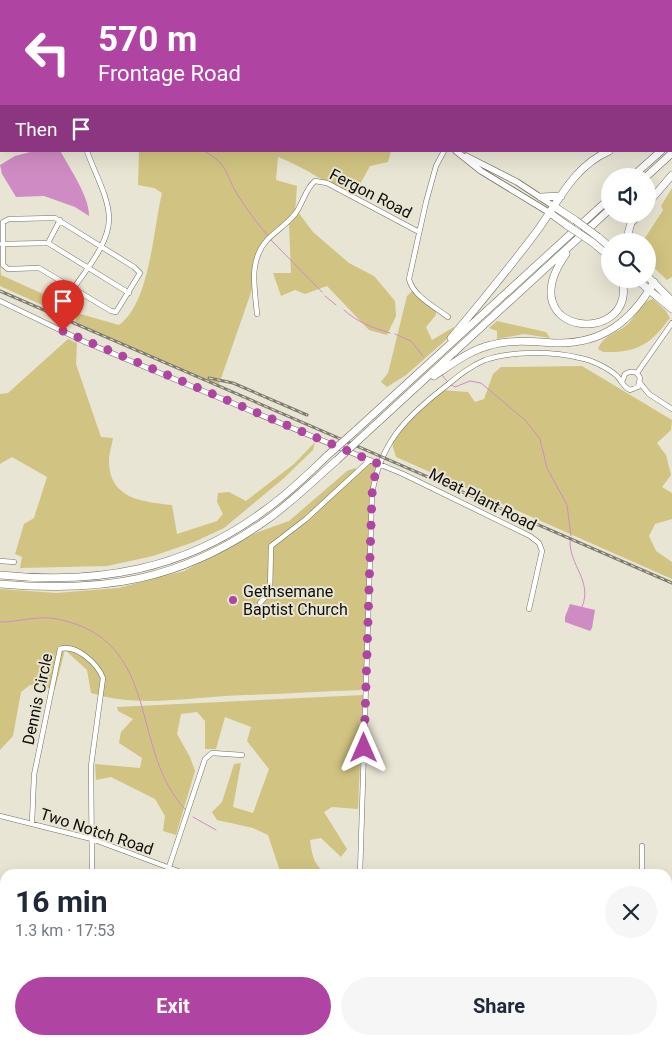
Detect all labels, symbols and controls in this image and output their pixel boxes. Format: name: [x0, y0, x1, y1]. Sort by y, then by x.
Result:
text: 570 m: [98, 19, 197, 60]
icon: left: [15, 20, 80, 85]
text: Frontage Road: [98, 61, 241, 86]
icon: arrive: [67, 115, 95, 143]
text: Then: [15, 118, 57, 141]
street label: Fergon Road: [326, 165, 415, 222]
map controls: [601, 168, 656, 288]
button: sound: [601, 168, 656, 223]
button: search: [601, 233, 656, 288]
pin: [42, 280, 84, 331]
icon: arrive: [49, 287, 77, 315]
street label: Meat Plant Road: [426, 464, 540, 535]
place label: Gethsemane Baptist Church: [243, 582, 348, 619]
marker: Gethsemane Baptist Church: [227, 594, 239, 606]
street label: Dennis Circle: [19, 652, 56, 747]
position arrow: [337, 721, 389, 773]
street label: Two Notch Road: [38, 804, 156, 859]
text: 16 min: [15, 884, 108, 919]
button: close: [605, 886, 657, 938]
text: 1.3 km · 17:53: [15, 921, 115, 940]
button: Exit: [15, 977, 331, 1035]
button: Share: [341, 977, 657, 1035]

